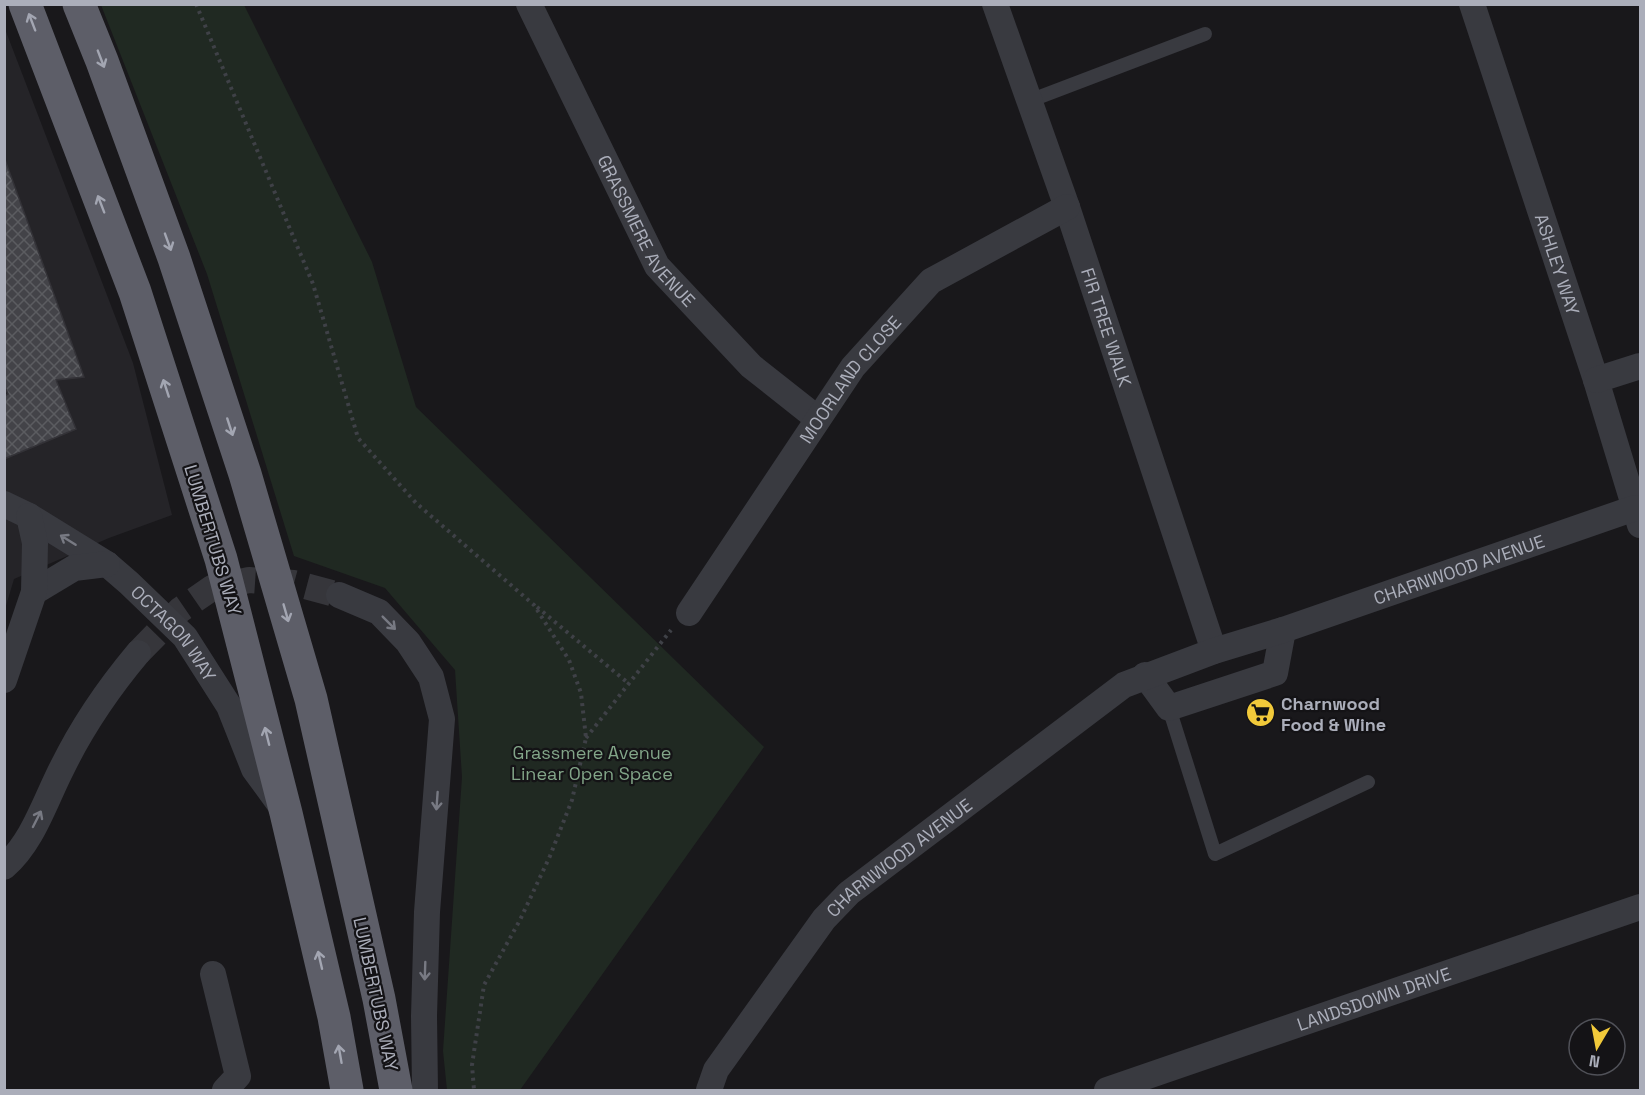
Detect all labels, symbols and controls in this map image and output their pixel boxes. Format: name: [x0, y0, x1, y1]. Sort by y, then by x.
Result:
one-way arrow: [26, 13, 37, 32]
one-way arrow: [96, 49, 107, 67]
street label: GRASSMERE AVENUE: [593, 151, 701, 311]
one-way arrow: [95, 195, 106, 214]
street label: ASHLEY WAY: [1530, 210, 1585, 318]
one-way arrow: [164, 232, 175, 251]
street label: FIR TREE WALK: [1076, 265, 1137, 390]
street label: MOORLAND CLOSE: [794, 310, 906, 448]
one-way arrow: [160, 379, 171, 398]
one-way arrow: [225, 417, 236, 436]
street label: LUMBERTUBS WAY: [179, 462, 247, 618]
street label: CHARNWOOD AVENUE: [1370, 529, 1547, 609]
one-way arrow: [60, 534, 77, 546]
street label: OCTAGON WAY: [126, 580, 222, 685]
one-way arrow: [281, 604, 292, 623]
one-way arrow: [382, 615, 397, 630]
place label: Charnwood Food & Wine: [1281, 692, 1386, 736]
supermarket icon: Charnwood Food & Wine: [1244, 697, 1276, 729]
one-way arrow: [260, 727, 272, 746]
park label: Grassmere Avenue Linear Open Space: [511, 741, 673, 785]
one-way arrow: [431, 791, 442, 811]
street label: CHARNWOOD AVENUE: [821, 793, 976, 922]
one-way arrow: [32, 810, 44, 828]
street label: LUMBERTUBS WAY: [348, 915, 404, 1073]
one-way arrow: [314, 951, 326, 970]
one-way arrow: [420, 960, 431, 980]
street label: LANDSDOWN DRIVE: [1294, 961, 1454, 1035]
north arrow: [1567, 1017, 1627, 1077]
one-way arrow: [334, 1045, 345, 1064]
text: N: [1587, 1050, 1602, 1073]

